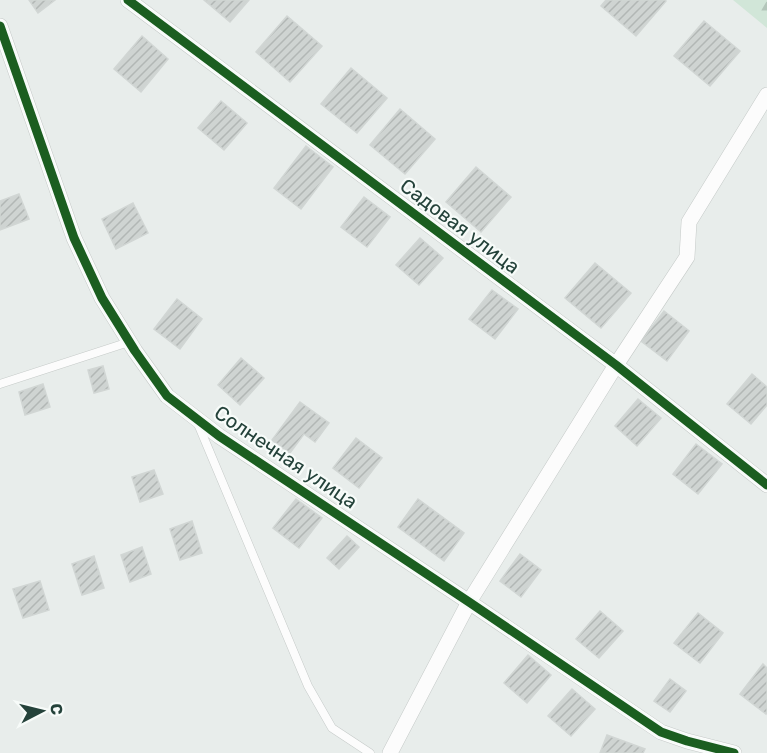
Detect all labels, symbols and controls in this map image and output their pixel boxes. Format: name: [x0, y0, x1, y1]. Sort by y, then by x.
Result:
street label: Садовая улица: [396, 173, 524, 279]
street label: Солнечная улица: [210, 400, 362, 514]
north arrow: [12, 681, 72, 741]
text: С: [46, 702, 67, 716]

